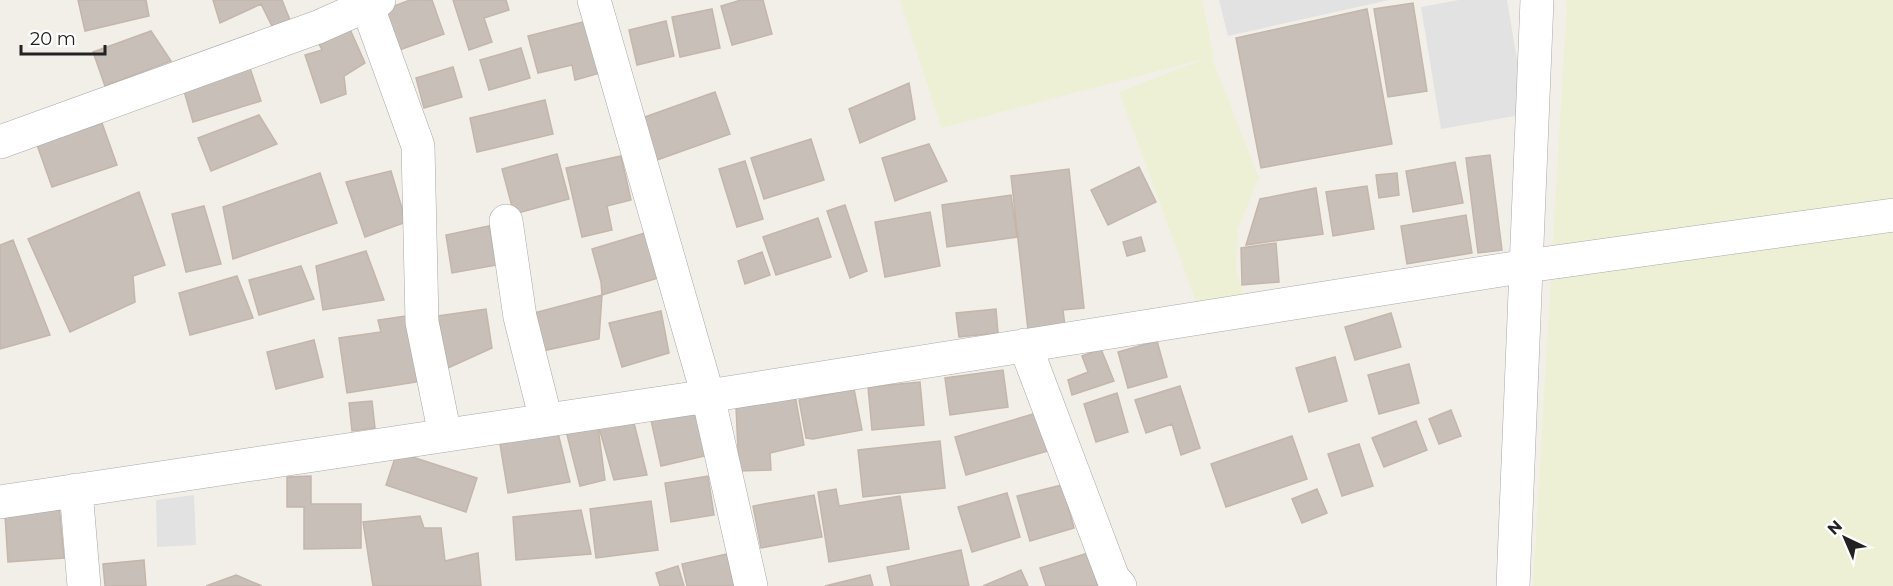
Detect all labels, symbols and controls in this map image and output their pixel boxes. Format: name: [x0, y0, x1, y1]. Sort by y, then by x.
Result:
scale bar: [21, 18, 105, 56]
text: 20 m: [30, 28, 76, 50]
north arrow: [1815, 508, 1875, 568]
text: N: [1824, 516, 1846, 539]

